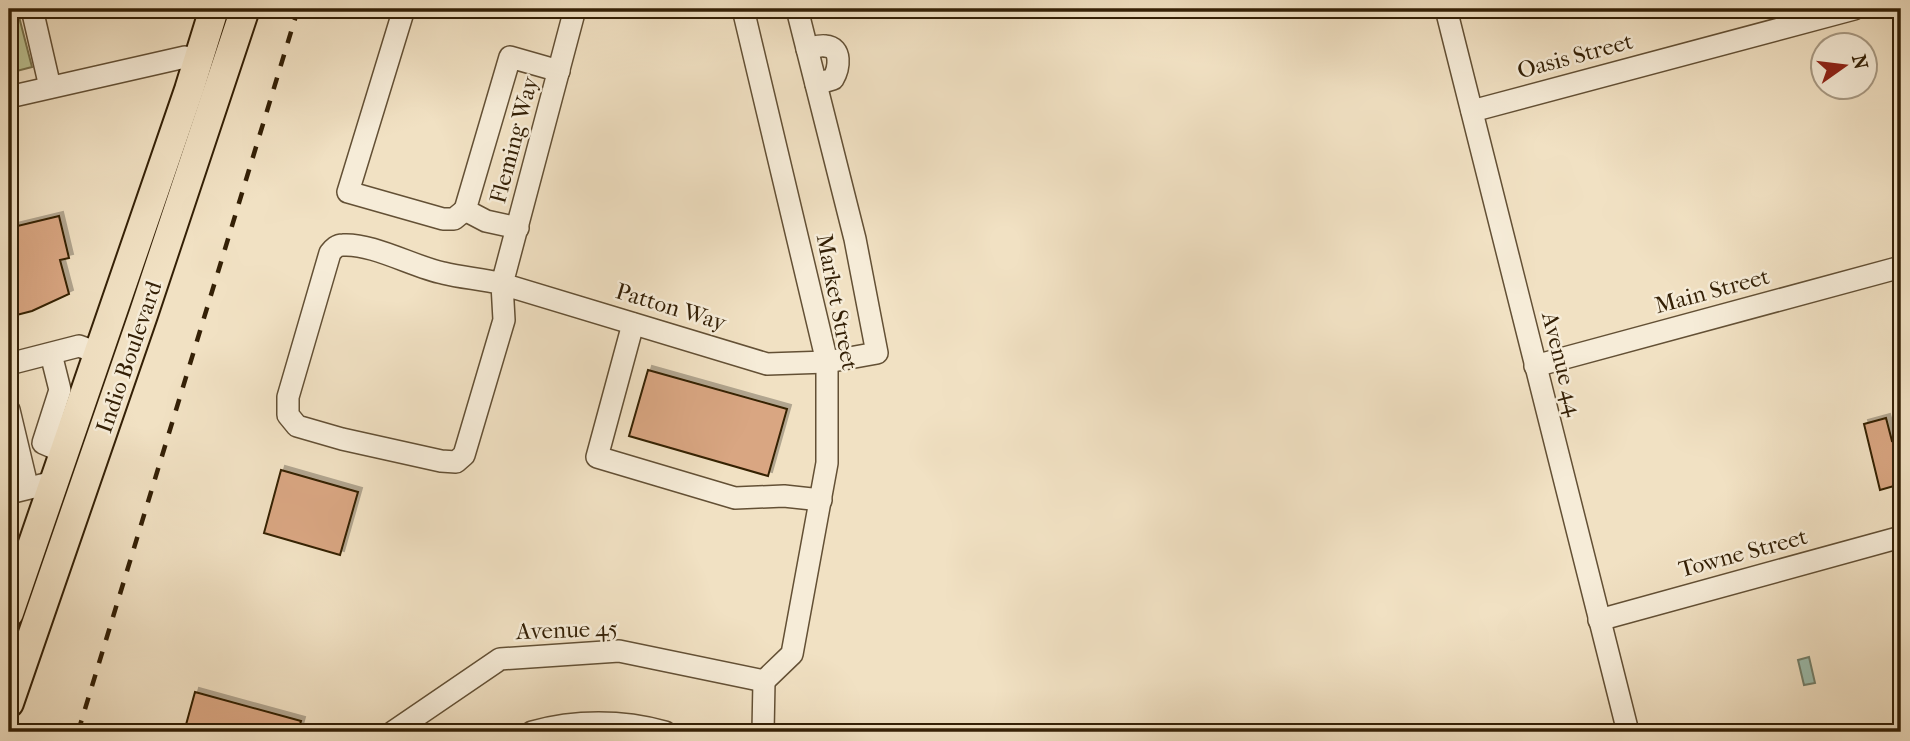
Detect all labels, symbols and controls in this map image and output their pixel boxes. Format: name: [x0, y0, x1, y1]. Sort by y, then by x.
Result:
street label: Oasis Street: [1514, 28, 1636, 84]
north arrow: [1808, 32, 1878, 102]
text: N: [1847, 52, 1872, 72]
street label: Fleming Way: [484, 73, 544, 206]
street label: Market Street: [811, 232, 863, 372]
street label: Main Street: [1652, 263, 1772, 319]
street label: Indio Boulevard: [90, 277, 168, 436]
street label: Patton Way: [613, 277, 730, 337]
street label: Avenue 44: [1536, 308, 1588, 420]
street label: Towne Street: [1676, 523, 1810, 583]
street label: Avenue 45: [515, 615, 619, 645]

